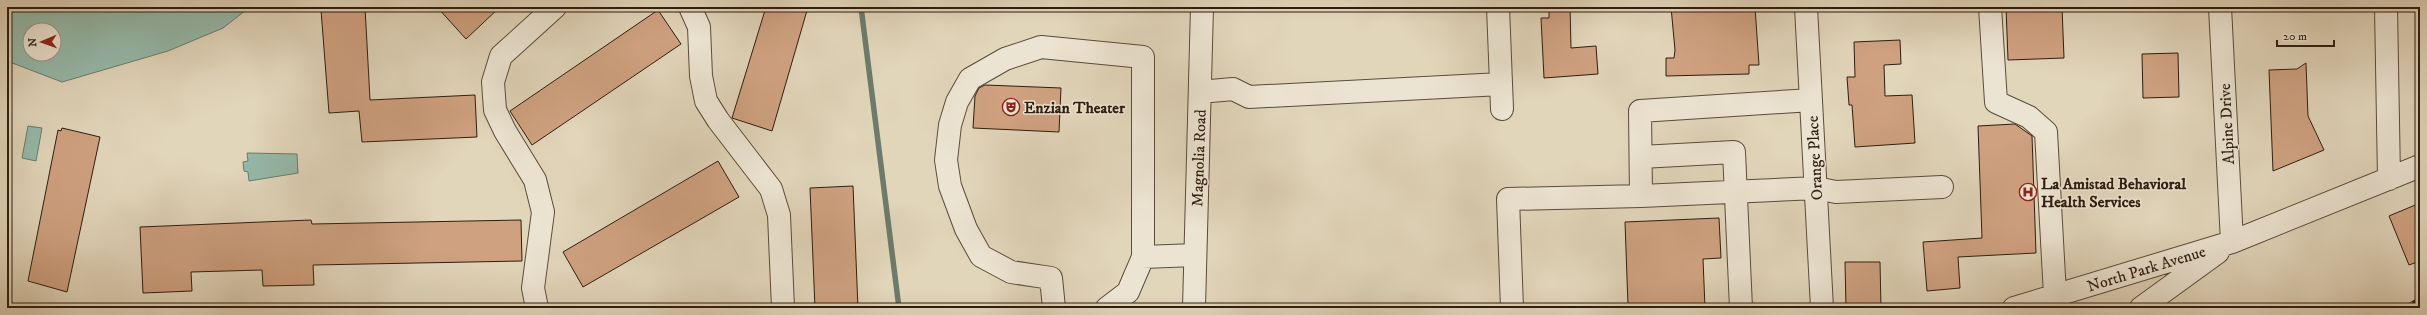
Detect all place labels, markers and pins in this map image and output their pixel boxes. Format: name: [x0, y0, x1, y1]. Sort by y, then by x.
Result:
theatre icon: Enzian Theater: [1001, 97, 1021, 117]
place label: Enzian Theater: [1024, 98, 1126, 118]
place label: La Amistad Behavioral Health Services: [2041, 174, 2187, 212]
hospital icon: La Amistad Behavioral Health Services: [2018, 182, 2038, 202]

